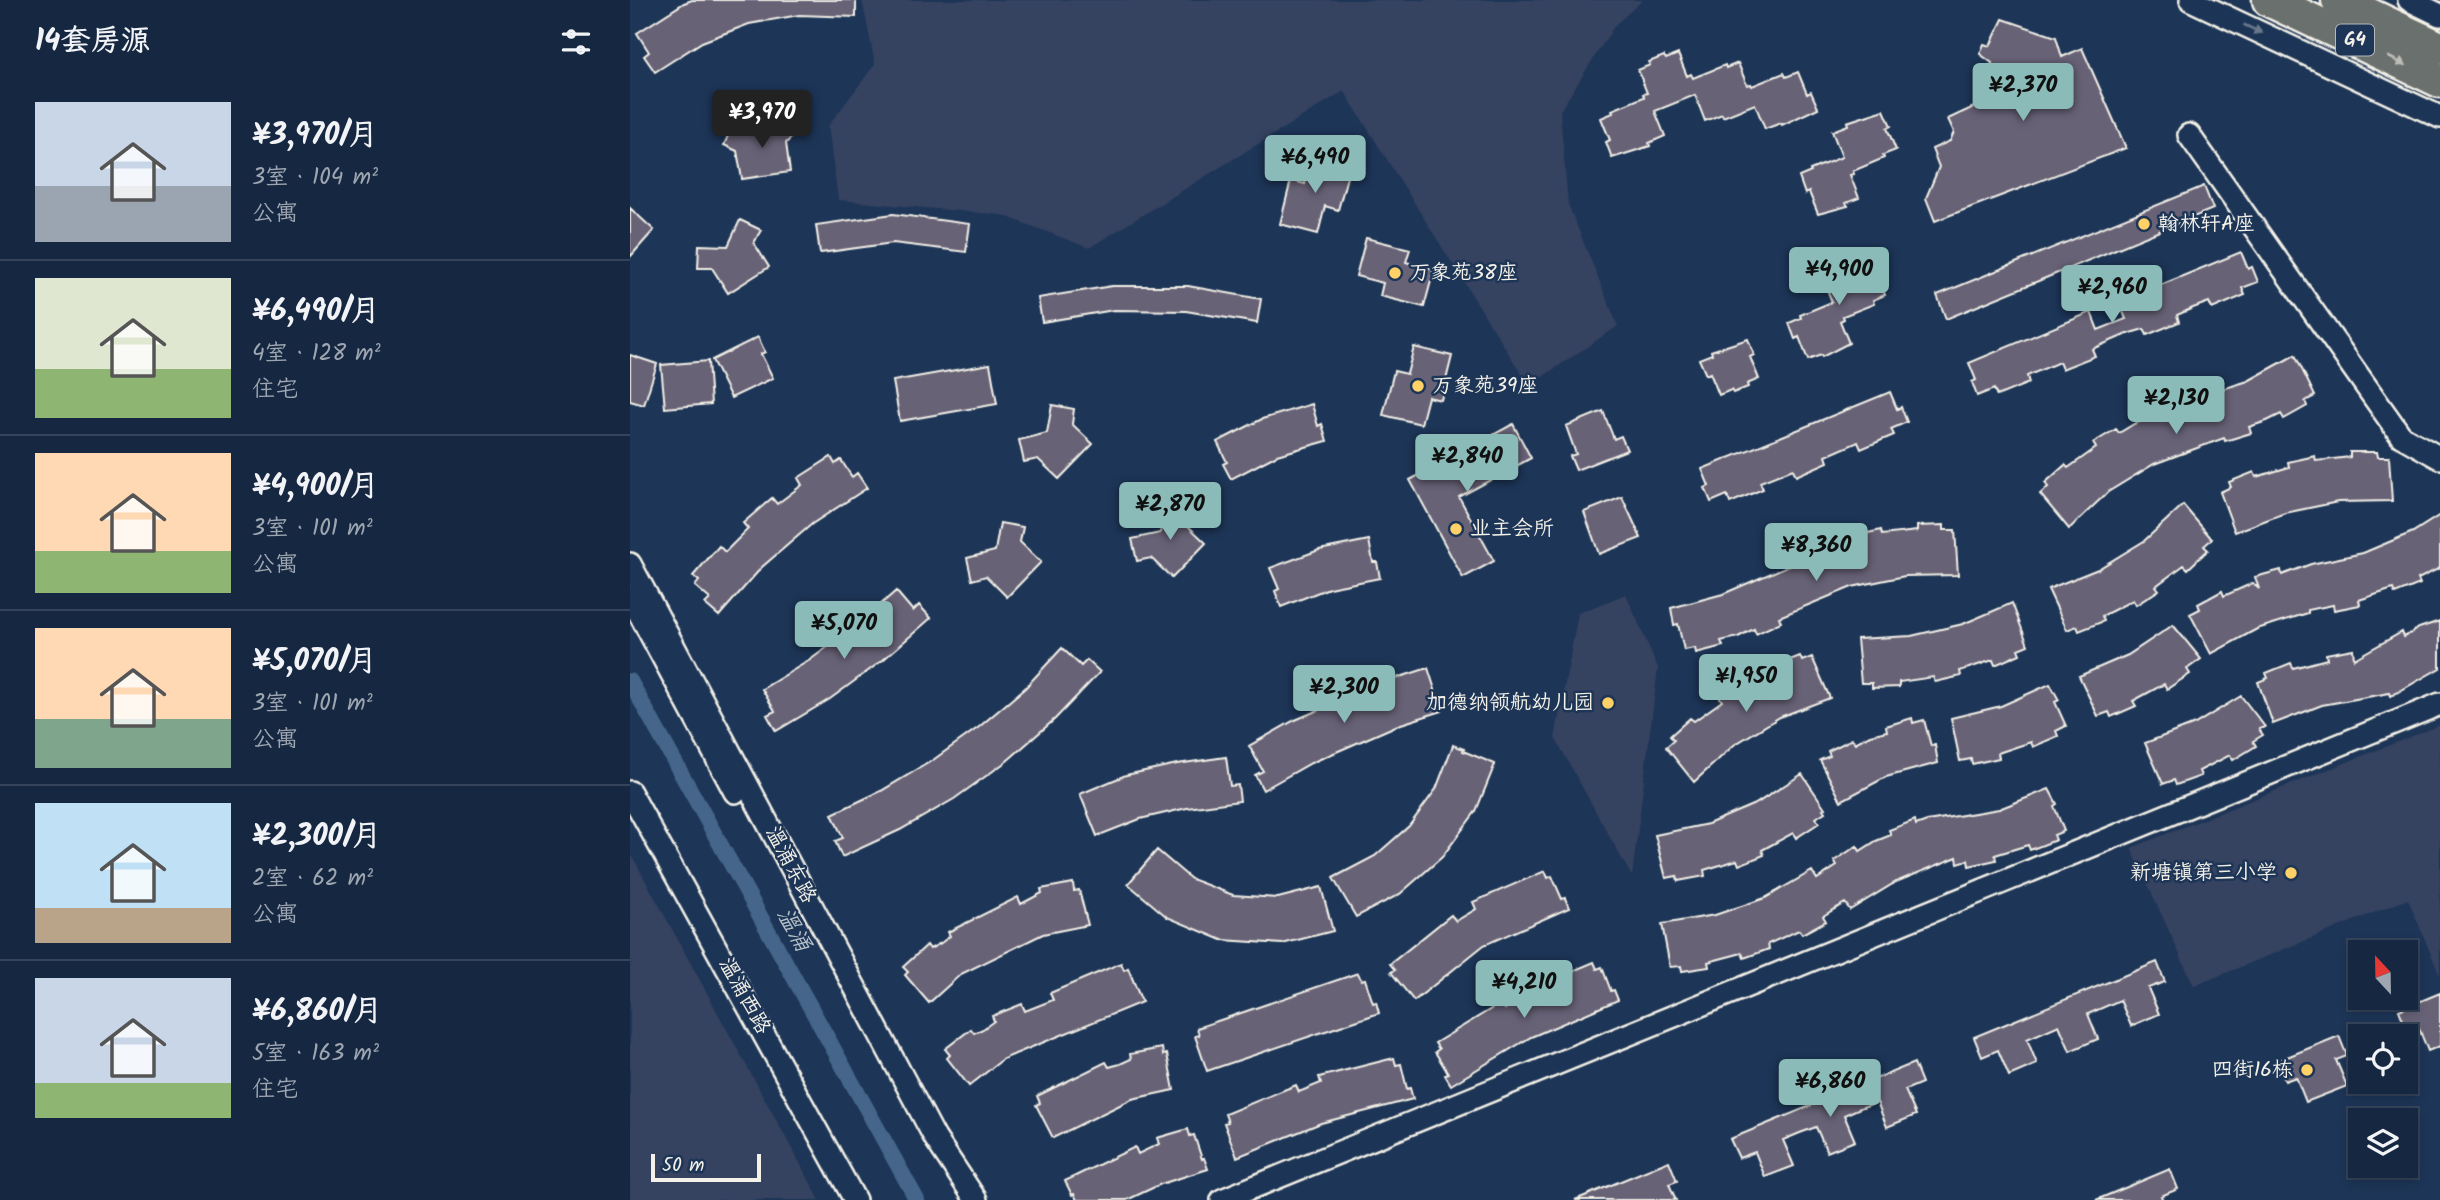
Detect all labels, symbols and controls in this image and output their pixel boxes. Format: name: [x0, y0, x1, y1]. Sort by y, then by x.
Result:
text: 14套房源: [35, 18, 150, 66]
icon: filters: [557, 23, 595, 61]
one-way arrow: [2243, 23, 2263, 35]
road number: G4: [2336, 24, 2374, 56]
one-way arrow: [2387, 55, 2407, 66]
pin: ¥2,370: [1966, 64, 2080, 123]
text: ¥2,370: [1989, 68, 2057, 104]
pin: ¥3,970: [705, 90, 819, 150]
text: ¥3,970: [728, 95, 796, 131]
text: ¥3,970/月: [252, 112, 378, 160]
icon: home: [91, 130, 175, 214]
pin: ¥6,490: [1258, 136, 1372, 195]
text: ¥6,490: [1281, 140, 1349, 176]
text: 3室 · 104 m²: [252, 160, 378, 196]
text: 公寓: [252, 196, 298, 232]
place label: 翰林轩A座: [2158, 208, 2255, 241]
marker: 翰林轩A座: [2136, 216, 2152, 232]
pin: ¥4,900: [1782, 247, 1896, 307]
text: ¥4,900: [1805, 252, 1873, 288]
place label: 万象苑38座: [1409, 257, 1518, 290]
marker: 万象苑38座: [1387, 265, 1403, 281]
pin: ¥2,960: [2055, 266, 2169, 325]
text: ¥2,960: [2077, 270, 2147, 306]
text: ¥6,490/月: [252, 288, 380, 336]
icon: home: [91, 306, 175, 390]
text: 4室 · 128 m²: [252, 336, 381, 372]
place label: 万象苑39座: [1432, 370, 1538, 403]
text: 住宅: [252, 372, 298, 408]
pin: ¥2,130: [2119, 376, 2233, 436]
marker: 万象苑39座: [1410, 378, 1426, 394]
text: ¥2,130: [2144, 381, 2208, 417]
pin: ¥2,840: [1410, 434, 1524, 494]
text: ¥2,840: [1431, 439, 1503, 475]
text: ¥4,900/月: [252, 463, 379, 511]
icon: home: [91, 481, 175, 565]
pin: ¥2,870: [1113, 482, 1227, 542]
text: ¥2,870: [1135, 487, 1205, 523]
text: 3室 · 101 m²: [252, 511, 373, 547]
place label: 业主会所: [1470, 513, 1554, 546]
marker: 业主会所: [1448, 521, 1464, 537]
pin: ¥8,360: [1759, 524, 1873, 583]
text: ¥8,360: [1781, 528, 1851, 564]
text: 公寓: [252, 547, 298, 583]
pin: ¥5,070: [787, 602, 901, 661]
text: ¥5,070: [811, 606, 877, 642]
text: ¥5,070/月: [252, 638, 377, 686]
pin: ¥1,950: [1689, 654, 1803, 714]
icon: home: [91, 656, 175, 740]
text: ¥1,950: [1715, 659, 1777, 695]
pin: ¥2,300: [1287, 666, 1401, 725]
text: ¥2,300: [1309, 670, 1379, 706]
text: 3室 · 101 m²: [252, 686, 373, 722]
place label: 加德纳领航幼儿园: [1426, 687, 1594, 720]
marker: 加德纳领航幼儿园: [1600, 695, 1616, 711]
text: 公寓: [252, 722, 298, 758]
text: ¥2,300/月: [252, 813, 381, 861]
street label: 温涌东路: [756, 820, 824, 910]
icon: home: [91, 831, 175, 915]
place label: 新塘镇第三小学: [2130, 857, 2277, 890]
text: 2室 · 62 m²: [252, 861, 373, 897]
marker: 新塘镇第三小学: [2283, 865, 2299, 881]
text: 公寓: [252, 897, 298, 933]
water label: 温涌: [766, 901, 820, 960]
north arrow: [2348, 940, 2418, 1010]
map controls: [2348, 940, 2418, 1178]
street label: 温涌西路: [709, 951, 779, 1041]
pin: ¥4,210: [1467, 960, 1581, 1020]
text: ¥4,210: [1492, 965, 1556, 1001]
text: ¥6,860/月: [252, 988, 382, 1036]
icon: home: [91, 1006, 175, 1090]
button: locate: [2348, 1024, 2418, 1094]
text: 5室 · 163 m²: [252, 1036, 379, 1072]
place label: 四街16栋: [2212, 1054, 2293, 1087]
pin: ¥6,860: [1773, 1060, 1887, 1119]
marker: 四街16栋: [2299, 1062, 2315, 1078]
text: ¥6,860: [1795, 1064, 1865, 1100]
text: 住宅: [252, 1072, 298, 1108]
button: layers: [2348, 1108, 2418, 1178]
scale bar: [651, 1151, 761, 1183]
text: 50 m: [662, 1151, 704, 1181]

